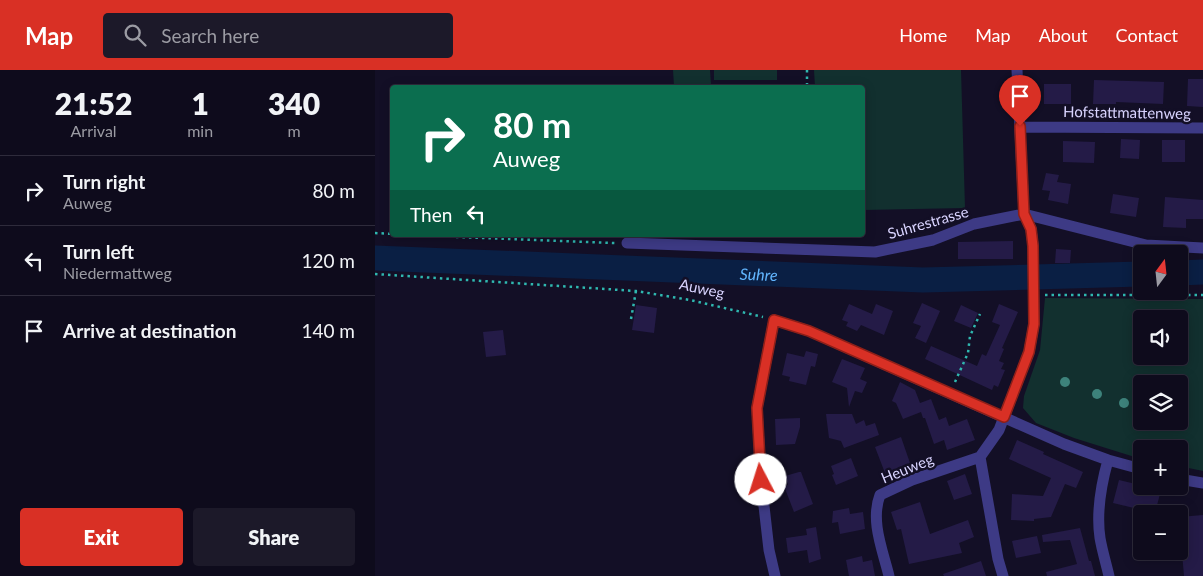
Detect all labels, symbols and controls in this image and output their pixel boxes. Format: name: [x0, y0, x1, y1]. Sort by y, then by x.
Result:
search box: [103, 13, 453, 58]
text: Map: [25, 21, 73, 50]
icon: search: [121, 21, 149, 49]
text: Search here: [161, 24, 259, 47]
text: Home: [899, 24, 947, 46]
text: Map: [975, 24, 1011, 46]
text: About: [1039, 24, 1088, 46]
text: Contact: [1116, 24, 1178, 46]
pin: [999, 75, 1041, 126]
icon: arrive: [1006, 82, 1034, 110]
text: 21:52: [55, 85, 132, 121]
text: 1: [191, 85, 209, 121]
text: 340: [268, 85, 320, 121]
street label: Hofstattmattenweg: [1063, 102, 1191, 122]
text: 80 m: [493, 103, 571, 145]
icon: right: [410, 105, 475, 170]
text: Arrival: [71, 121, 117, 140]
text: min: [187, 121, 213, 140]
text: m: [287, 121, 301, 140]
text: Auweg: [493, 145, 560, 172]
text: Turn right: [63, 170, 145, 193]
icon: right: [20, 177, 48, 205]
text: 80 m: [312, 179, 355, 202]
text: Auweg: [63, 193, 112, 212]
icon: left: [462, 200, 490, 228]
street label: Suhrestrasse: [885, 202, 971, 242]
text: Then: [410, 203, 452, 226]
text: Turn left: [63, 240, 134, 263]
north arrow: [1133, 245, 1187, 300]
map controls: [1133, 245, 1188, 560]
icon: left: [20, 247, 48, 275]
text: 120 m: [301, 249, 355, 272]
text: Niedermattweg: [63, 263, 172, 282]
water label: Suhre: [739, 263, 778, 284]
street label: Auweg: [678, 274, 726, 302]
button: sound: [1133, 310, 1188, 365]
icon: arrive: [20, 317, 48, 345]
text: Arrive at destination: [63, 319, 236, 342]
text: 140 m: [301, 319, 355, 342]
button: layers: [1133, 375, 1188, 430]
button: +: [1133, 440, 1188, 495]
street label: Heuweg: [878, 449, 936, 487]
position arrow: [734, 453, 786, 505]
button: −: [1133, 505, 1188, 560]
button: Exit: [20, 508, 183, 566]
button: Share: [193, 508, 355, 566]

